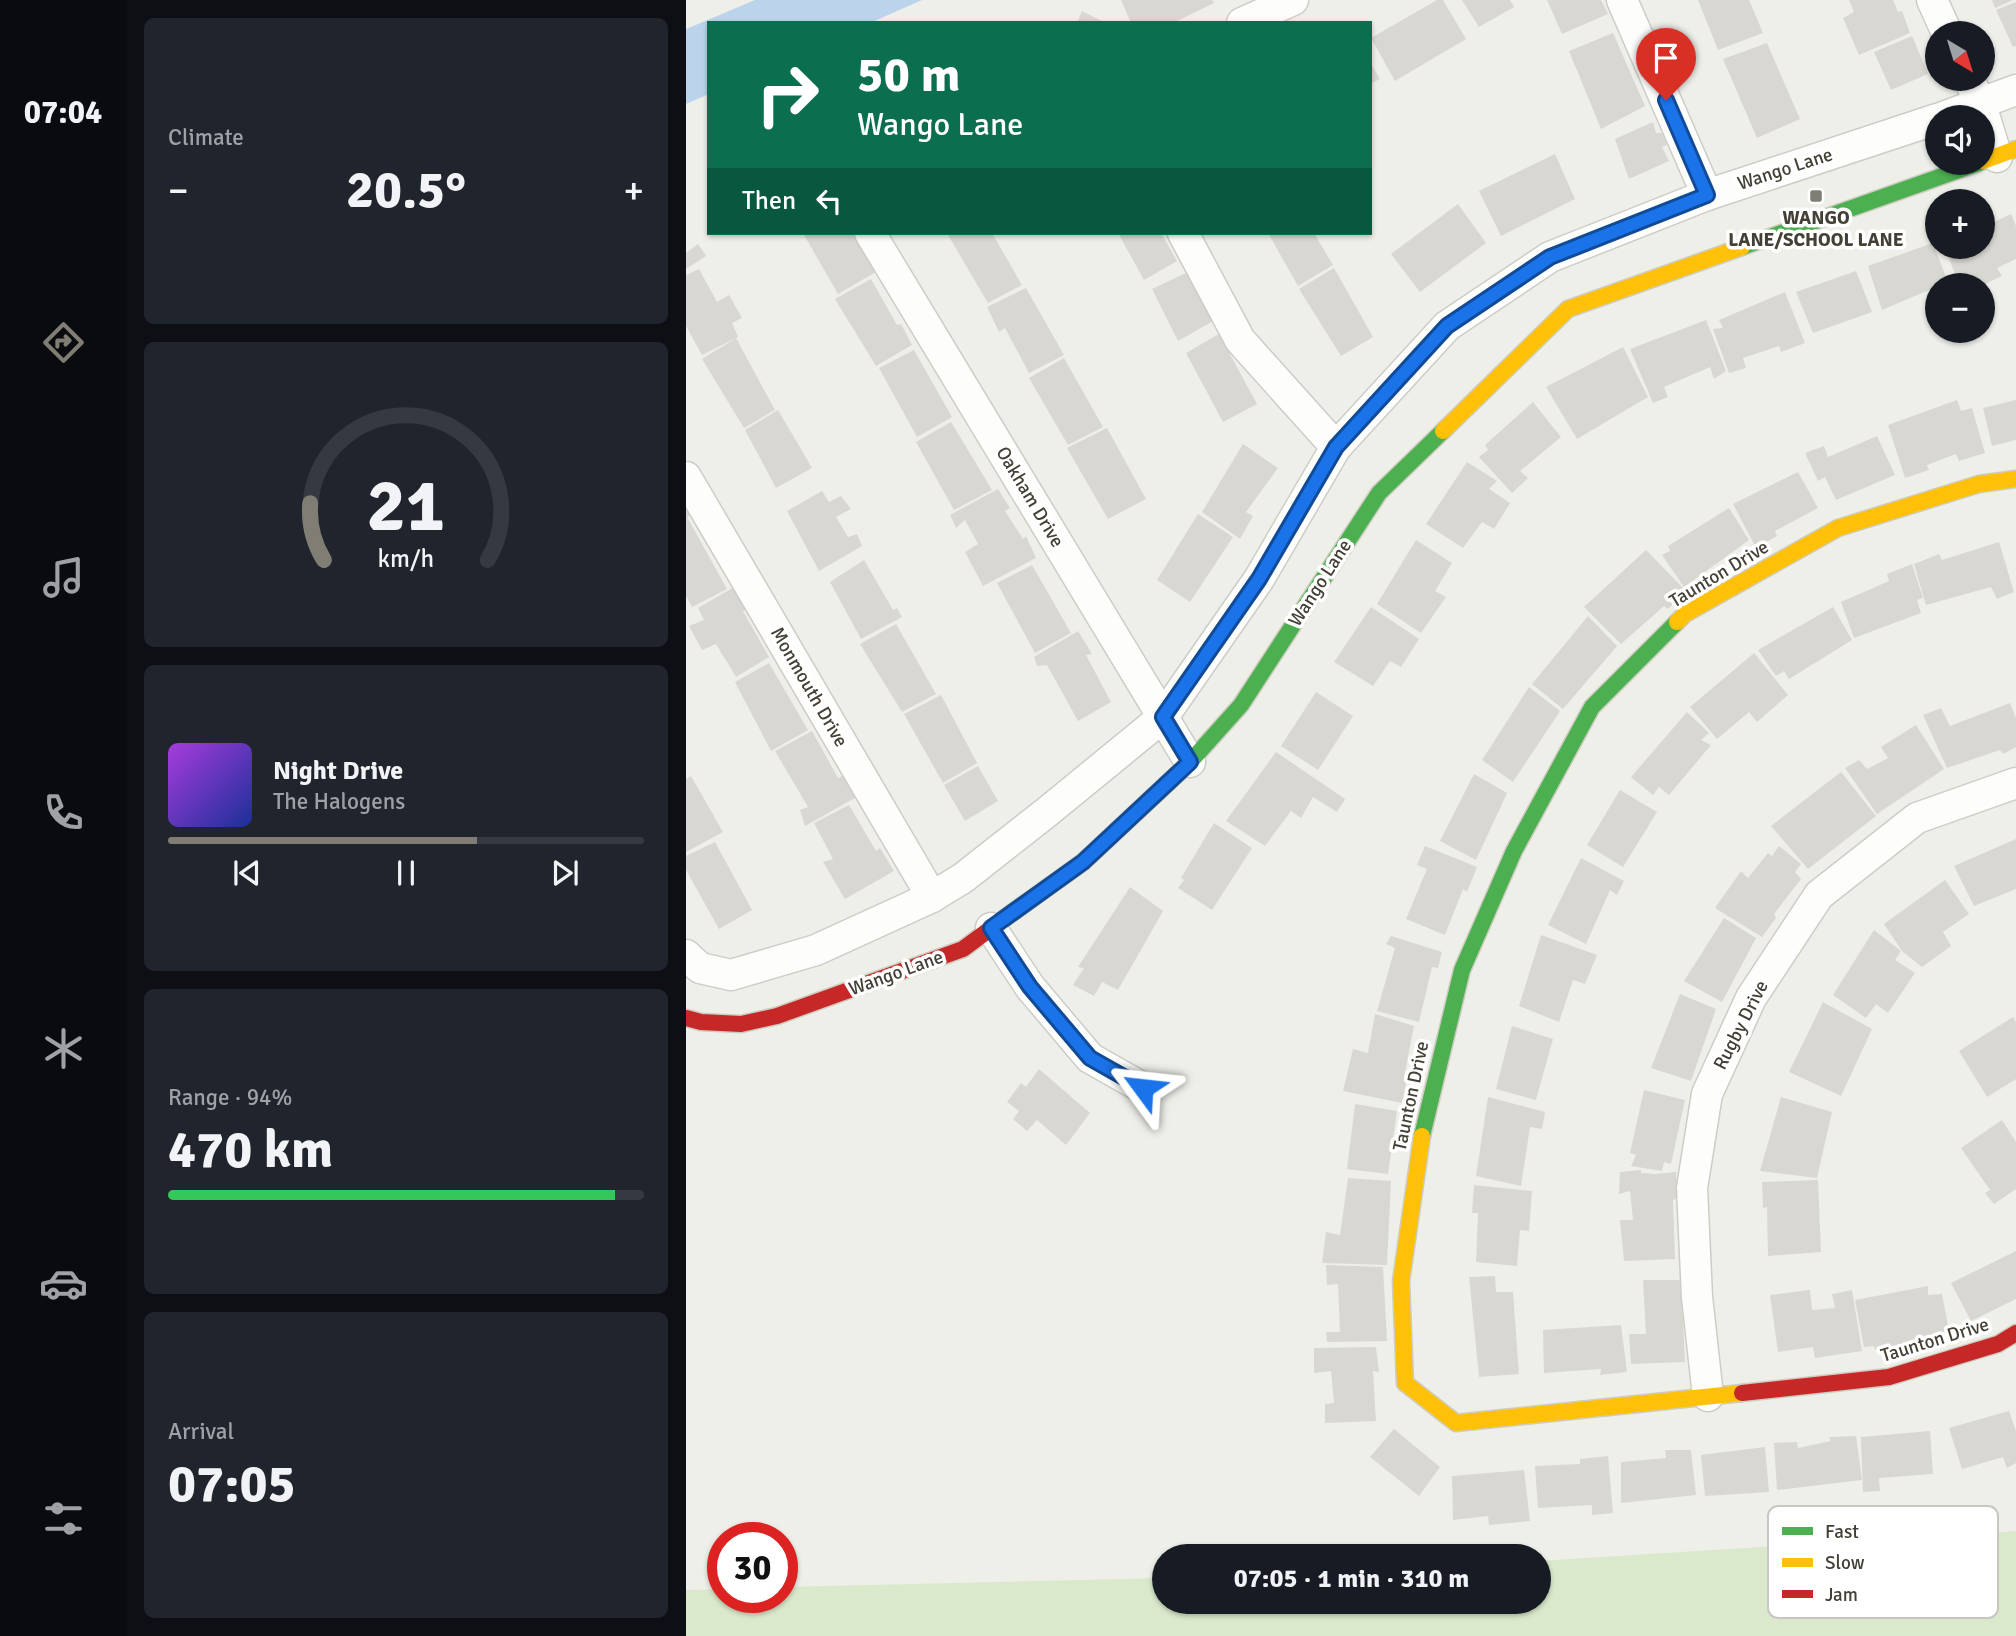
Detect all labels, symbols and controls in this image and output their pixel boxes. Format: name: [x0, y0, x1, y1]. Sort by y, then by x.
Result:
north arrow: [1925, 21, 1995, 91]
map controls: [1925, 21, 1995, 343]
pin: [1636, 28, 1696, 100]
icon: arrive: [1647, 39, 1685, 77]
text: 50 m: [857, 45, 960, 105]
icon: right: [742, 49, 833, 140]
text: 07:04: [24, 93, 102, 132]
text: Wango Lane: [857, 105, 1023, 144]
button: sound: [1925, 105, 1995, 175]
text: Climate: [168, 123, 244, 152]
street label: Wango Lane: [1734, 142, 1836, 196]
text: 20.5°: [346, 158, 466, 222]
text: −: [168, 167, 189, 214]
text: +: [623, 167, 644, 214]
icon: left: [810, 182, 848, 220]
text: Then: [742, 185, 796, 217]
marker: WANGO LANE/SCHOOL LANE: [1808, 188, 1824, 204]
button: +: [1925, 189, 1995, 259]
place label: WANGO LANE/SCHOOL LANE: [1728, 206, 1904, 252]
button: −: [1925, 273, 1995, 343]
icon: directions: [39, 318, 88, 367]
street label: Oakham Drive: [991, 442, 1069, 552]
text: 21: [367, 463, 445, 552]
street label: Wango Lane: [1283, 535, 1357, 631]
street label: Taunton Drive: [1665, 535, 1773, 613]
text: km/h: [378, 543, 434, 574]
icon: music: [39, 553, 88, 602]
street label: Monmouth Drive: [765, 623, 853, 751]
text: Night Drive: [273, 755, 403, 787]
text: The Halogens: [273, 787, 405, 816]
icon: phone: [39, 788, 88, 837]
icon: previous: [228, 854, 266, 892]
icon: pause: [387, 854, 425, 892]
icon: next: [546, 854, 584, 892]
street label: Wango Lane: [845, 945, 947, 1001]
street label: Rugby Drive: [1708, 976, 1774, 1074]
icon: climate: [39, 1024, 88, 1073]
street label: Taunton Drive: [1388, 1039, 1434, 1153]
position arrow: [1106, 1051, 1180, 1125]
text: Range · 94%: [168, 1083, 292, 1112]
text: 470 km: [168, 1118, 333, 1182]
icon: car: [39, 1259, 88, 1308]
street label: Taunton Drive: [1878, 1312, 1992, 1368]
text: Arrival: [168, 1417, 234, 1446]
text: 07:05: [168, 1452, 296, 1516]
icon: filters: [39, 1494, 88, 1543]
legend: [1768, 1506, 1998, 1618]
text: Fast: [1825, 1520, 1859, 1544]
speed limit sign: 30: [707, 1522, 798, 1613]
text: Slow: [1825, 1551, 1865, 1575]
text: 07:05 · 1 min · 310 m: [1234, 1563, 1469, 1595]
text: Jam: [1825, 1583, 1858, 1607]

